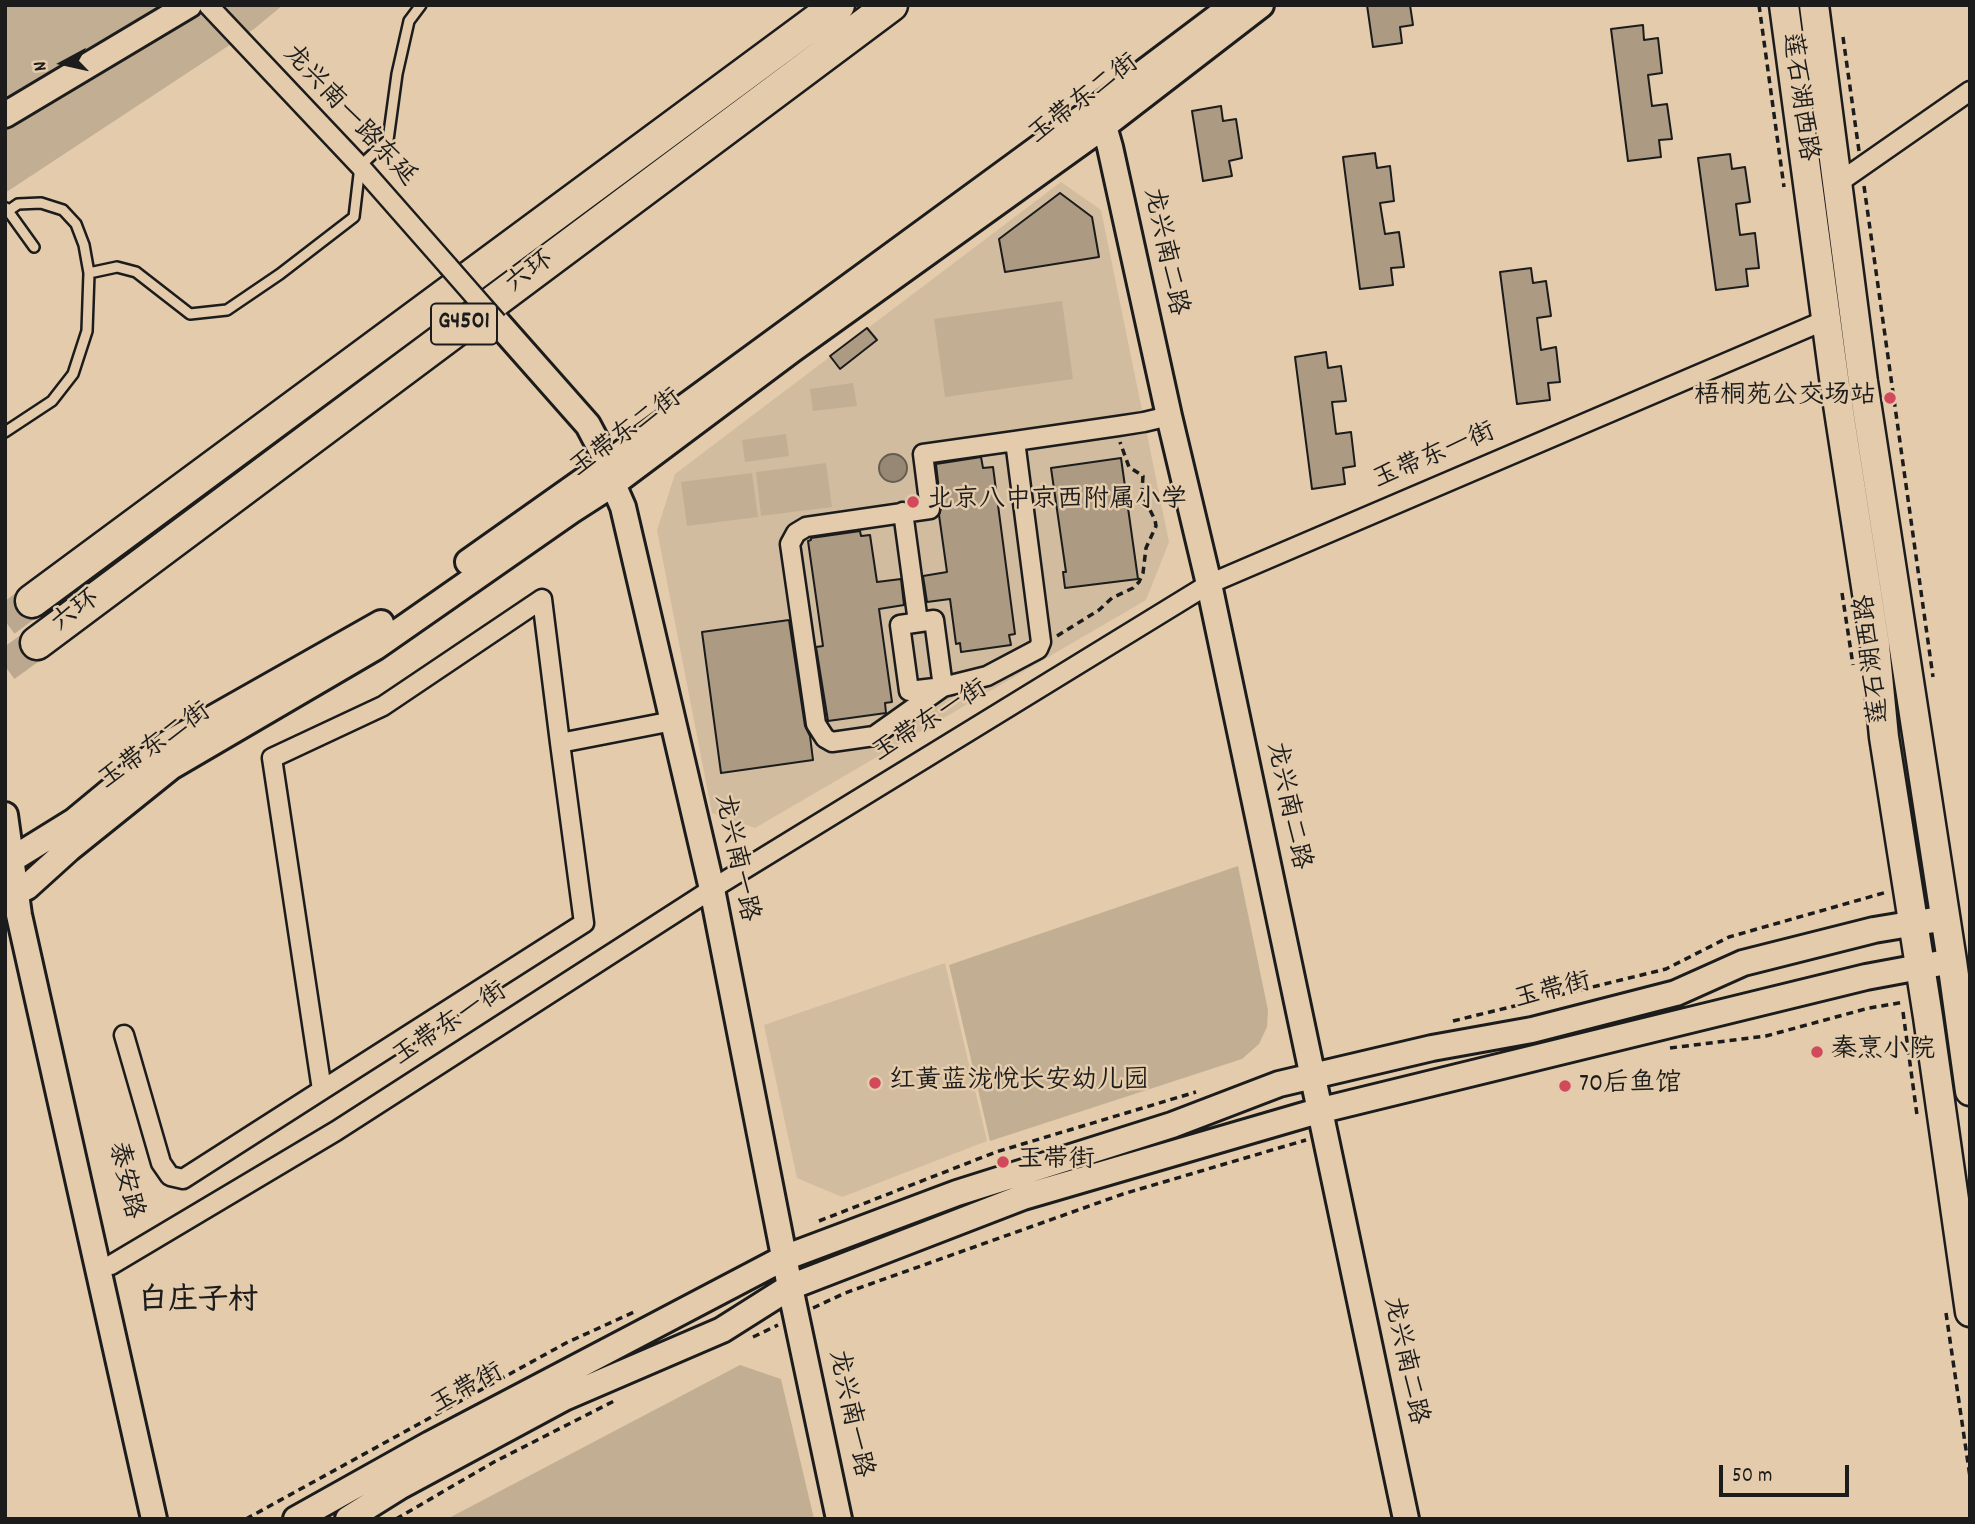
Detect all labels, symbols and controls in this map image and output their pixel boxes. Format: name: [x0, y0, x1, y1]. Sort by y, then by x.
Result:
north arrow: [28, 28, 98, 98]
street label: 莲石湖西路: [1773, 30, 1821, 164]
street label: 龙兴南一路东延: [275, 40, 421, 194]
street label: 玉带东二街: [1024, 49, 1146, 153]
text: N: [28, 59, 56, 73]
street label: 龙兴南二路: [1134, 185, 1192, 319]
street label: 六环: [501, 246, 561, 302]
road number: G4501: [431, 304, 497, 344]
place label: 梧桐苑公交场站: [1694, 382, 1876, 414]
street label: 玉带东二街: [565, 384, 689, 486]
marker: 梧桐苑公交场站: [1882, 390, 1898, 406]
street label: 玉带东一街: [1369, 418, 1501, 498]
place label: 北京八中京西附属小学: [927, 486, 1187, 518]
marker: 北京八中京西附属小学: [905, 494, 921, 510]
street label: 六环: [47, 585, 107, 641]
street label: 莲石湖西路: [1852, 593, 1898, 725]
street label: 玉带东一街: [868, 675, 994, 771]
street label: 玉带东二街: [94, 698, 218, 798]
street label: 龙兴南二路: [1257, 739, 1315, 873]
street label: 龙兴南一路: [705, 791, 763, 925]
street label: 玉带街: [1511, 968, 1595, 1018]
street label: 玉带东一街: [388, 978, 514, 1074]
place label: 秦烹小院: [1831, 1036, 1935, 1068]
marker: 秦烹小院: [1809, 1044, 1825, 1060]
place label: 红黄蓝泷悦长安幼儿园: [889, 1067, 1149, 1099]
place label: 70后鱼馆: [1579, 1070, 1681, 1102]
marker: 红黄蓝泷悦长安幼儿园: [867, 1075, 883, 1091]
marker: 70后鱼馆: [1557, 1078, 1573, 1094]
street label: 泰安路: [99, 1139, 147, 1223]
place label: 玉带街: [1017, 1146, 1095, 1178]
marker: 玉带街: [995, 1154, 1011, 1170]
district label: 白庄子村: [138, 1286, 258, 1322]
street label: 龙兴南二路: [1374, 1294, 1432, 1428]
street label: 龙兴南一路: [819, 1347, 877, 1481]
street label: 玉带街: [426, 1359, 510, 1423]
scale bar: [1723, 1450, 1853, 1494]
text: 50 m: [1732, 1462, 1772, 1492]

